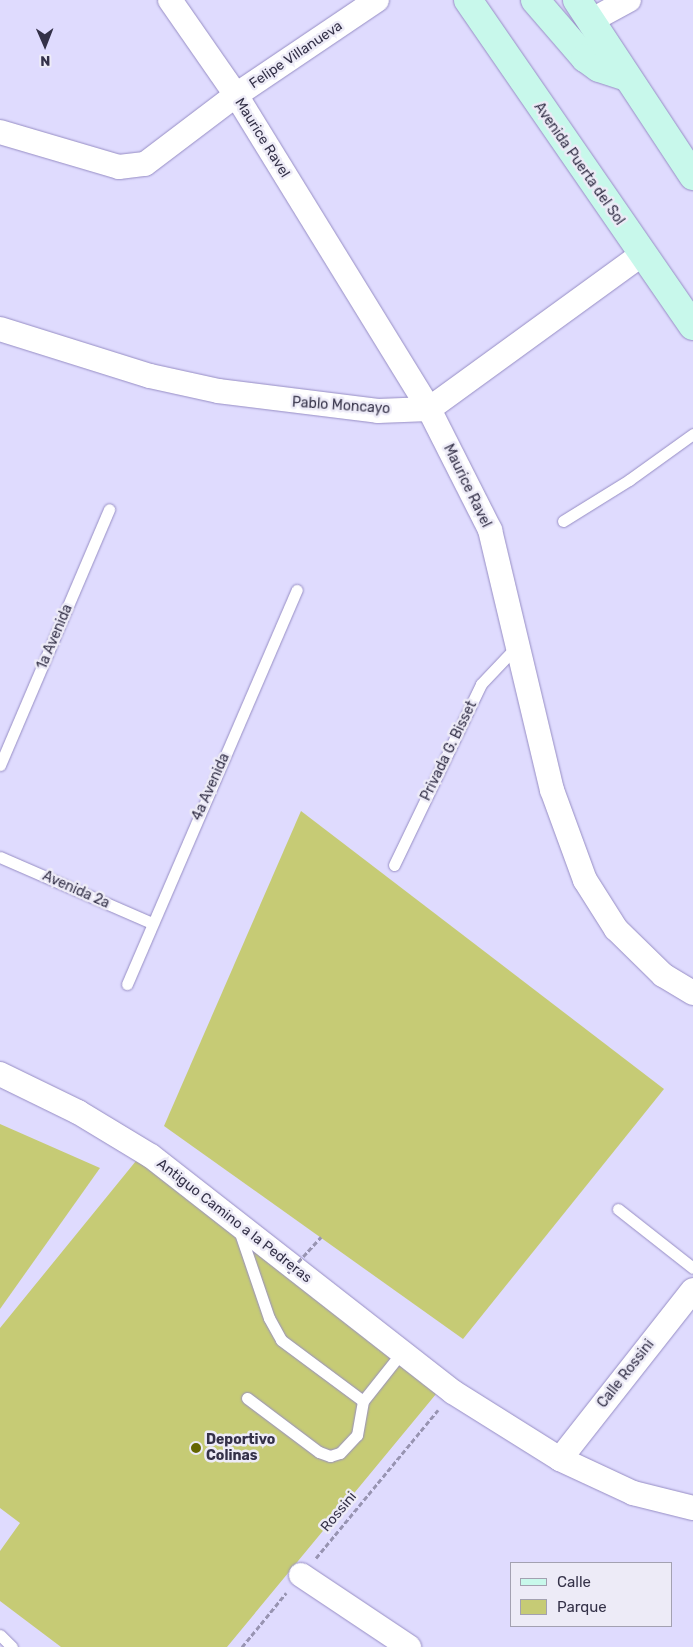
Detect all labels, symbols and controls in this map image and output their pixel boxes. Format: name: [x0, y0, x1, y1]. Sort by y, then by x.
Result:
street label: Felipe Villanueva: [246, 18, 346, 92]
north arrow: [20, 20, 70, 70]
text: N: [40, 52, 50, 69]
street label: Maurice Ravel: [231, 95, 293, 181]
street label: Avenida Puerta del Sol: [530, 99, 628, 229]
street label: Pablo Moncayo: [291, 394, 391, 418]
street label: Maurice Ravel: [440, 442, 494, 530]
street label: 1a Avenida: [34, 602, 76, 672]
street label: Privada G. Bisset: [418, 698, 480, 804]
street label: 4a Avenida: [189, 751, 233, 823]
street label: Avenida 2a: [40, 868, 112, 912]
street label: Antiguo Camino a la Pedreras: [153, 1155, 315, 1287]
street label: Calle Rossini: [594, 1337, 658, 1411]
place label: Deportivo Colinas: [206, 1432, 275, 1464]
marker: Deportivo Colinas: [190, 1442, 202, 1454]
street label: Rossini: [318, 1489, 360, 1535]
legend: [510, 1562, 673, 1627]
text: Calle: [557, 1573, 591, 1591]
text: Parque: [557, 1598, 607, 1616]

